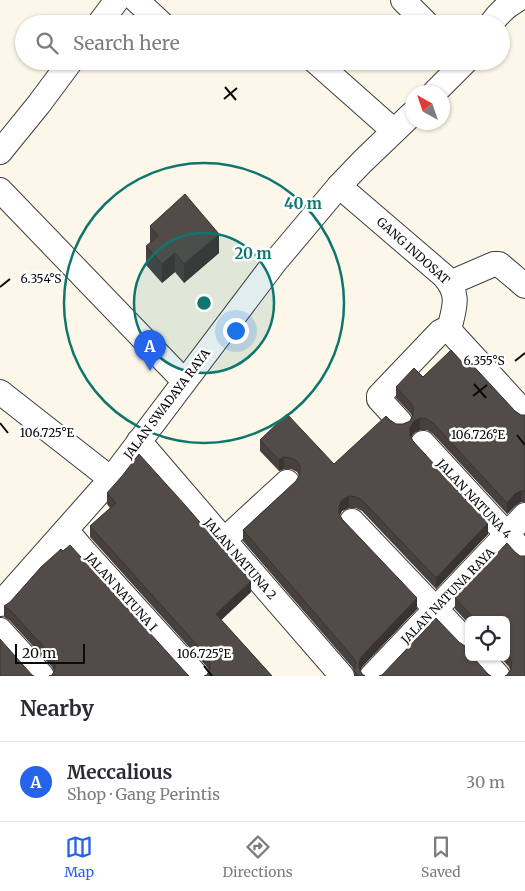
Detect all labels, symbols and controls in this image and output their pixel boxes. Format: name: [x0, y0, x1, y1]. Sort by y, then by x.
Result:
search box: [15, 15, 510, 70]
icon: search: [33, 29, 61, 57]
text: Search here: [73, 31, 180, 55]
north arrow: [405, 85, 450, 130]
text: 40 m: [284, 194, 322, 213]
street label: GANG INDOSAT: [374, 214, 453, 288]
text: 20 m: [234, 244, 272, 263]
text: 6.354°S: [21, 271, 61, 286]
centre of rings: [195, 294, 213, 312]
your location: [223, 318, 249, 344]
pin: A: [134, 330, 166, 371]
street label: JALAN SWADAYA RAYA: [121, 346, 213, 462]
text: 6.355°S: [463, 353, 505, 368]
text: 106.725°E: [20, 425, 75, 440]
text: 106.726°E: [451, 427, 505, 442]
street label: JALAN NATUNA 4: [433, 455, 515, 542]
street label: JALAN NATUNA 2: [200, 514, 280, 602]
street label: JALAN NATUNA RAYA: [397, 544, 498, 648]
street label: JALAN NATUNA I: [82, 549, 161, 634]
map controls: [465, 616, 510, 661]
button: locate: [465, 616, 510, 661]
scale bar: [15, 641, 85, 664]
text: 20 m: [22, 644, 56, 662]
text: 106.725°E: [177, 646, 232, 661]
text: Nearby: [20, 695, 94, 722]
text: Meccalious: [67, 760, 172, 784]
text: A: [30, 772, 42, 792]
text: 30 m: [466, 772, 505, 792]
text: Shop · Gang Perintis: [67, 784, 220, 804]
tab: Map: [64, 833, 94, 881]
tab: Directions: [223, 833, 293, 881]
tab: Saved: [421, 833, 461, 881]

